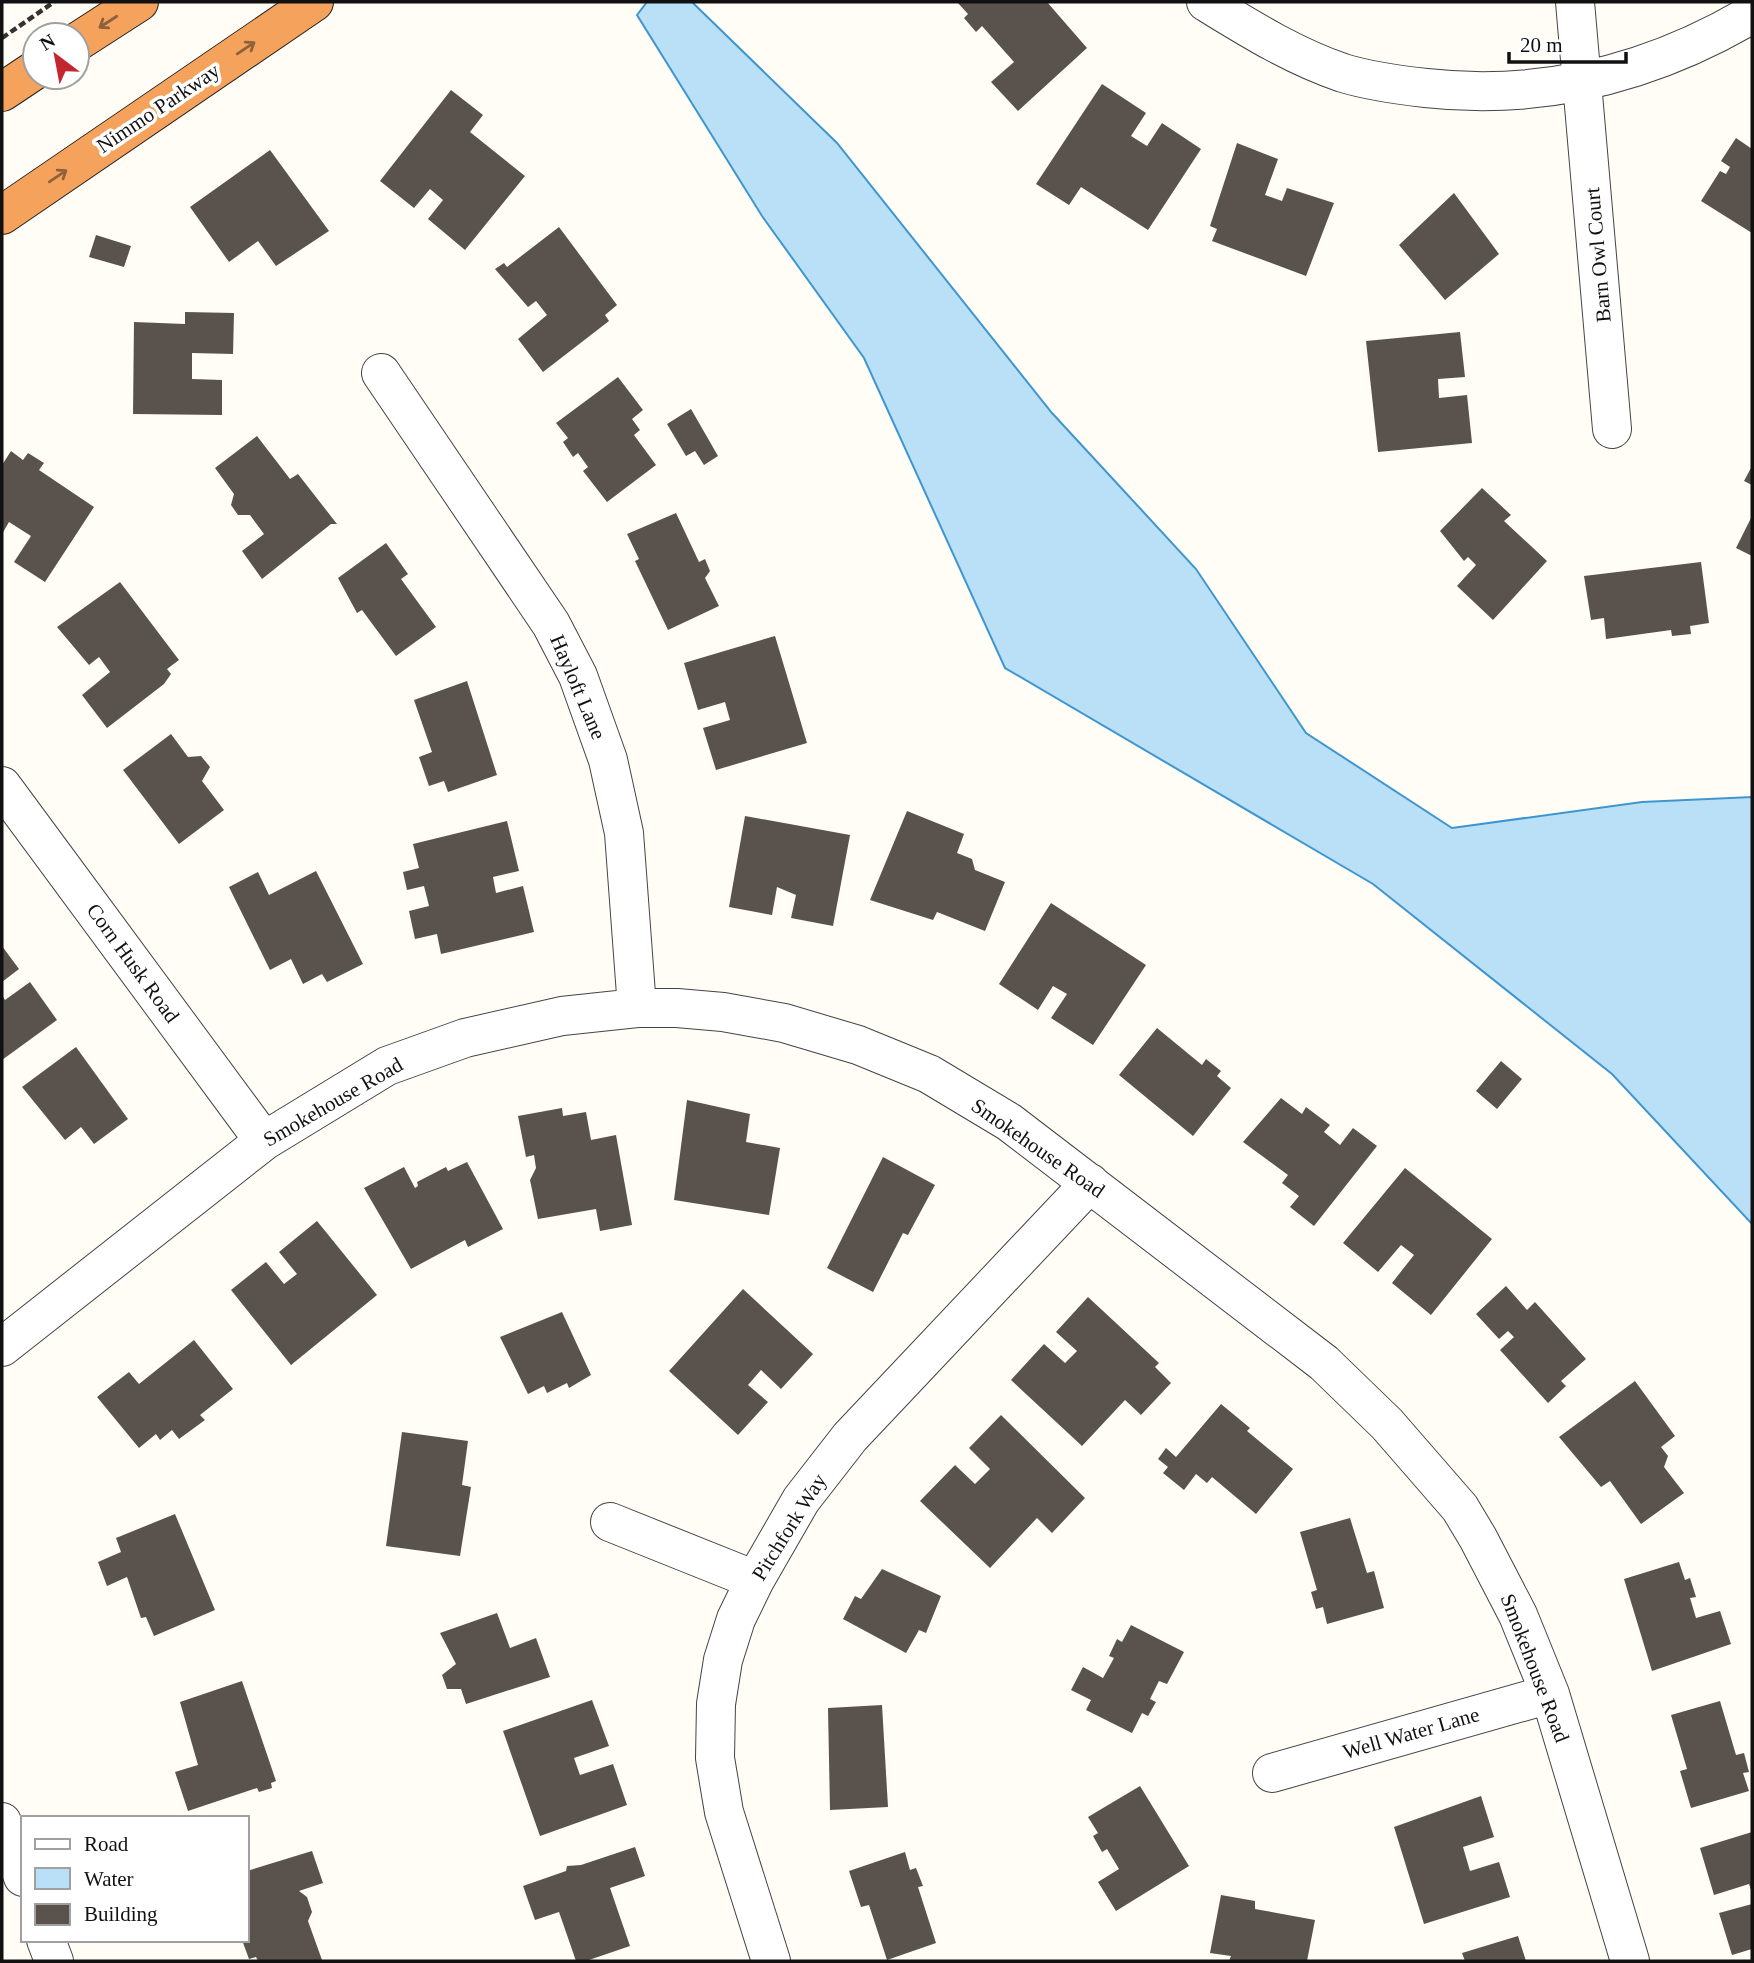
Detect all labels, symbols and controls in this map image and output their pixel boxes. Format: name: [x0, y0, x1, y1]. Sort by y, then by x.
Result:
one-way arrow: [99, 15, 118, 29]
north arrow: [21, 21, 91, 91]
scale bar: [1509, 21, 1626, 65]
text: N: [36, 29, 59, 55]
text: 20 m: [1520, 33, 1563, 57]
one-way arrow: [236, 41, 255, 55]
street label: Nimmo Parkway: [92, 58, 224, 158]
one-way arrow: [48, 169, 67, 183]
street label: Barn Owl Court: [1580, 186, 1616, 323]
street label: Hayloft Lane: [545, 631, 611, 743]
street label: Corn Husk Road: [82, 899, 184, 1028]
street label: Smokehouse Road: [259, 1052, 407, 1152]
street label: Smokehouse Road: [967, 1093, 1110, 1203]
street label: Pitchfork Way: [747, 1469, 831, 1585]
street label: Smokehouse Road: [1496, 1590, 1574, 1746]
street label: Well Water Lane: [1340, 1702, 1482, 1764]
legend: [21, 1816, 248, 1942]
text: Road: [84, 1832, 129, 1856]
text: Water: [84, 1867, 134, 1891]
text: Building: [84, 1902, 158, 1926]

